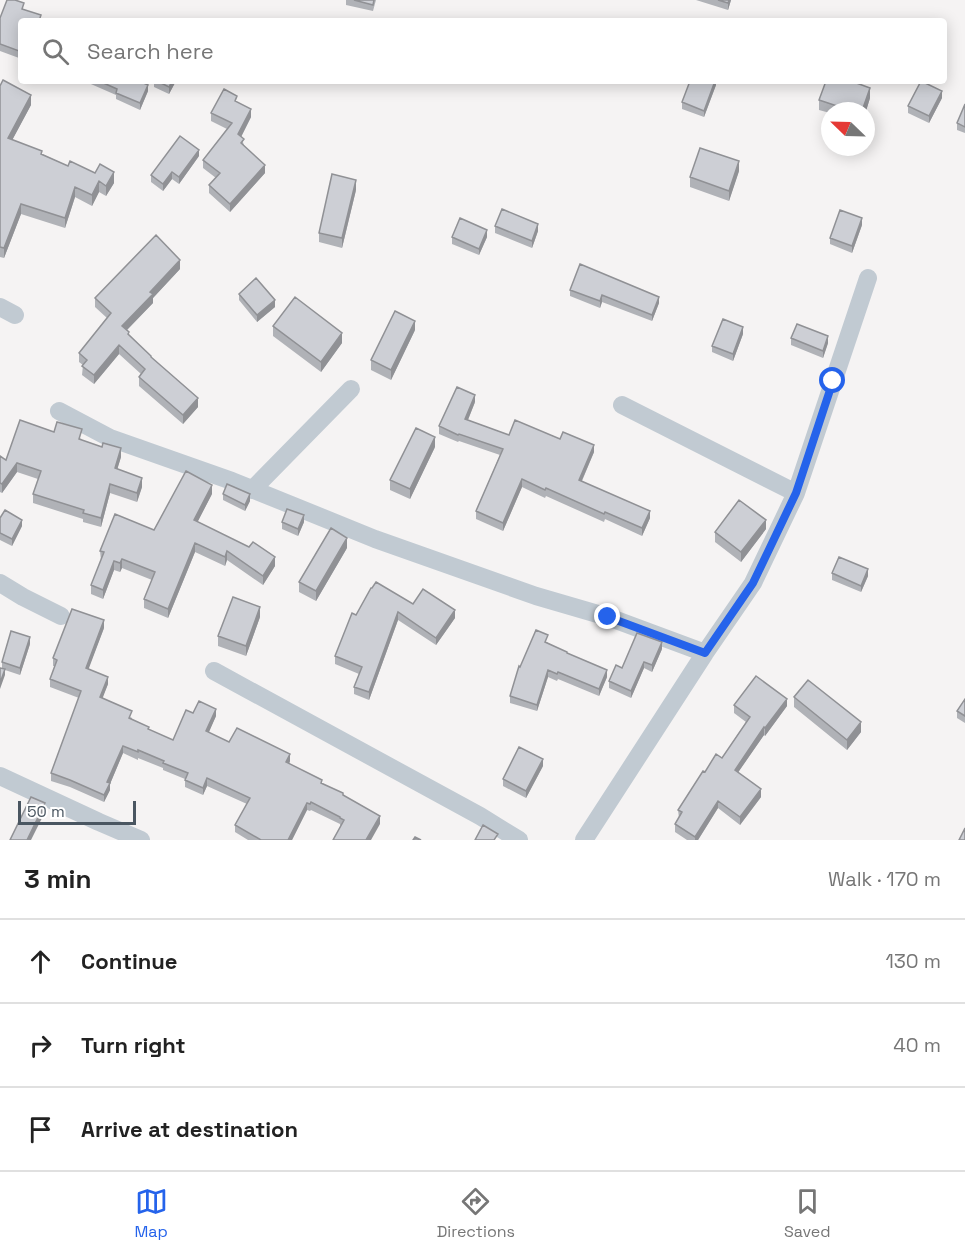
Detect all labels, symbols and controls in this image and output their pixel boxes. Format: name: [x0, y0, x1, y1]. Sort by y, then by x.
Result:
search box: [18, 18, 947, 84]
icon: search: [39, 35, 72, 68]
text: Search here: [87, 37, 214, 65]
north arrow: [821, 102, 875, 156]
route start: [819, 367, 845, 393]
route end: [594, 603, 620, 629]
scale bar: [18, 798, 136, 826]
text: 50 m: [27, 801, 65, 822]
text: 3 min: [24, 862, 92, 896]
text: Walk · 170 m: [828, 866, 941, 892]
icon: ahead: [24, 945, 57, 978]
text: Continue: [81, 947, 177, 975]
text: 130 m: [885, 948, 941, 974]
icon: right: [24, 1029, 57, 1062]
text: Turn right: [81, 1031, 186, 1059]
text: 40 m: [893, 1032, 941, 1058]
icon: arrive: [24, 1113, 57, 1146]
text: Arrive at destination: [81, 1115, 298, 1143]
tab: Map: [134, 1185, 168, 1242]
tab: Directions: [437, 1185, 515, 1242]
tab: Saved: [784, 1185, 831, 1242]

